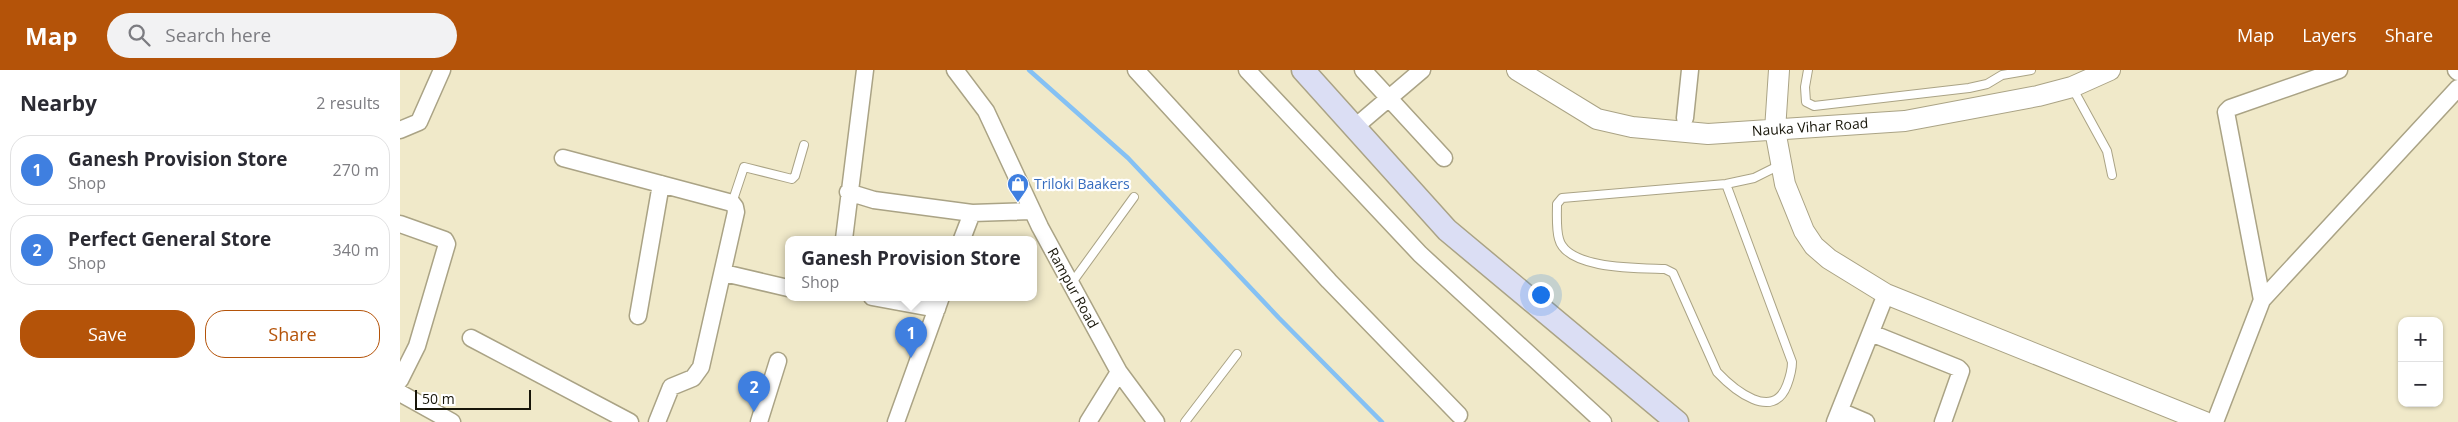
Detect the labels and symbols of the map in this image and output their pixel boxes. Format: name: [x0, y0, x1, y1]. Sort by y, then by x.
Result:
street label: Nauka Vihar Road: [1751, 113, 1869, 140]
shop icon: Triloki Baakers: [1006, 172, 1030, 203]
place label: Triloki Baakers: [1034, 174, 1130, 193]
street label: Rampur Road: [1043, 244, 1103, 331]
your location: [1528, 282, 1554, 308]
pin: 1: [895, 317, 927, 358]
pin: 2: [738, 371, 770, 412]
scale bar: [415, 387, 531, 410]

